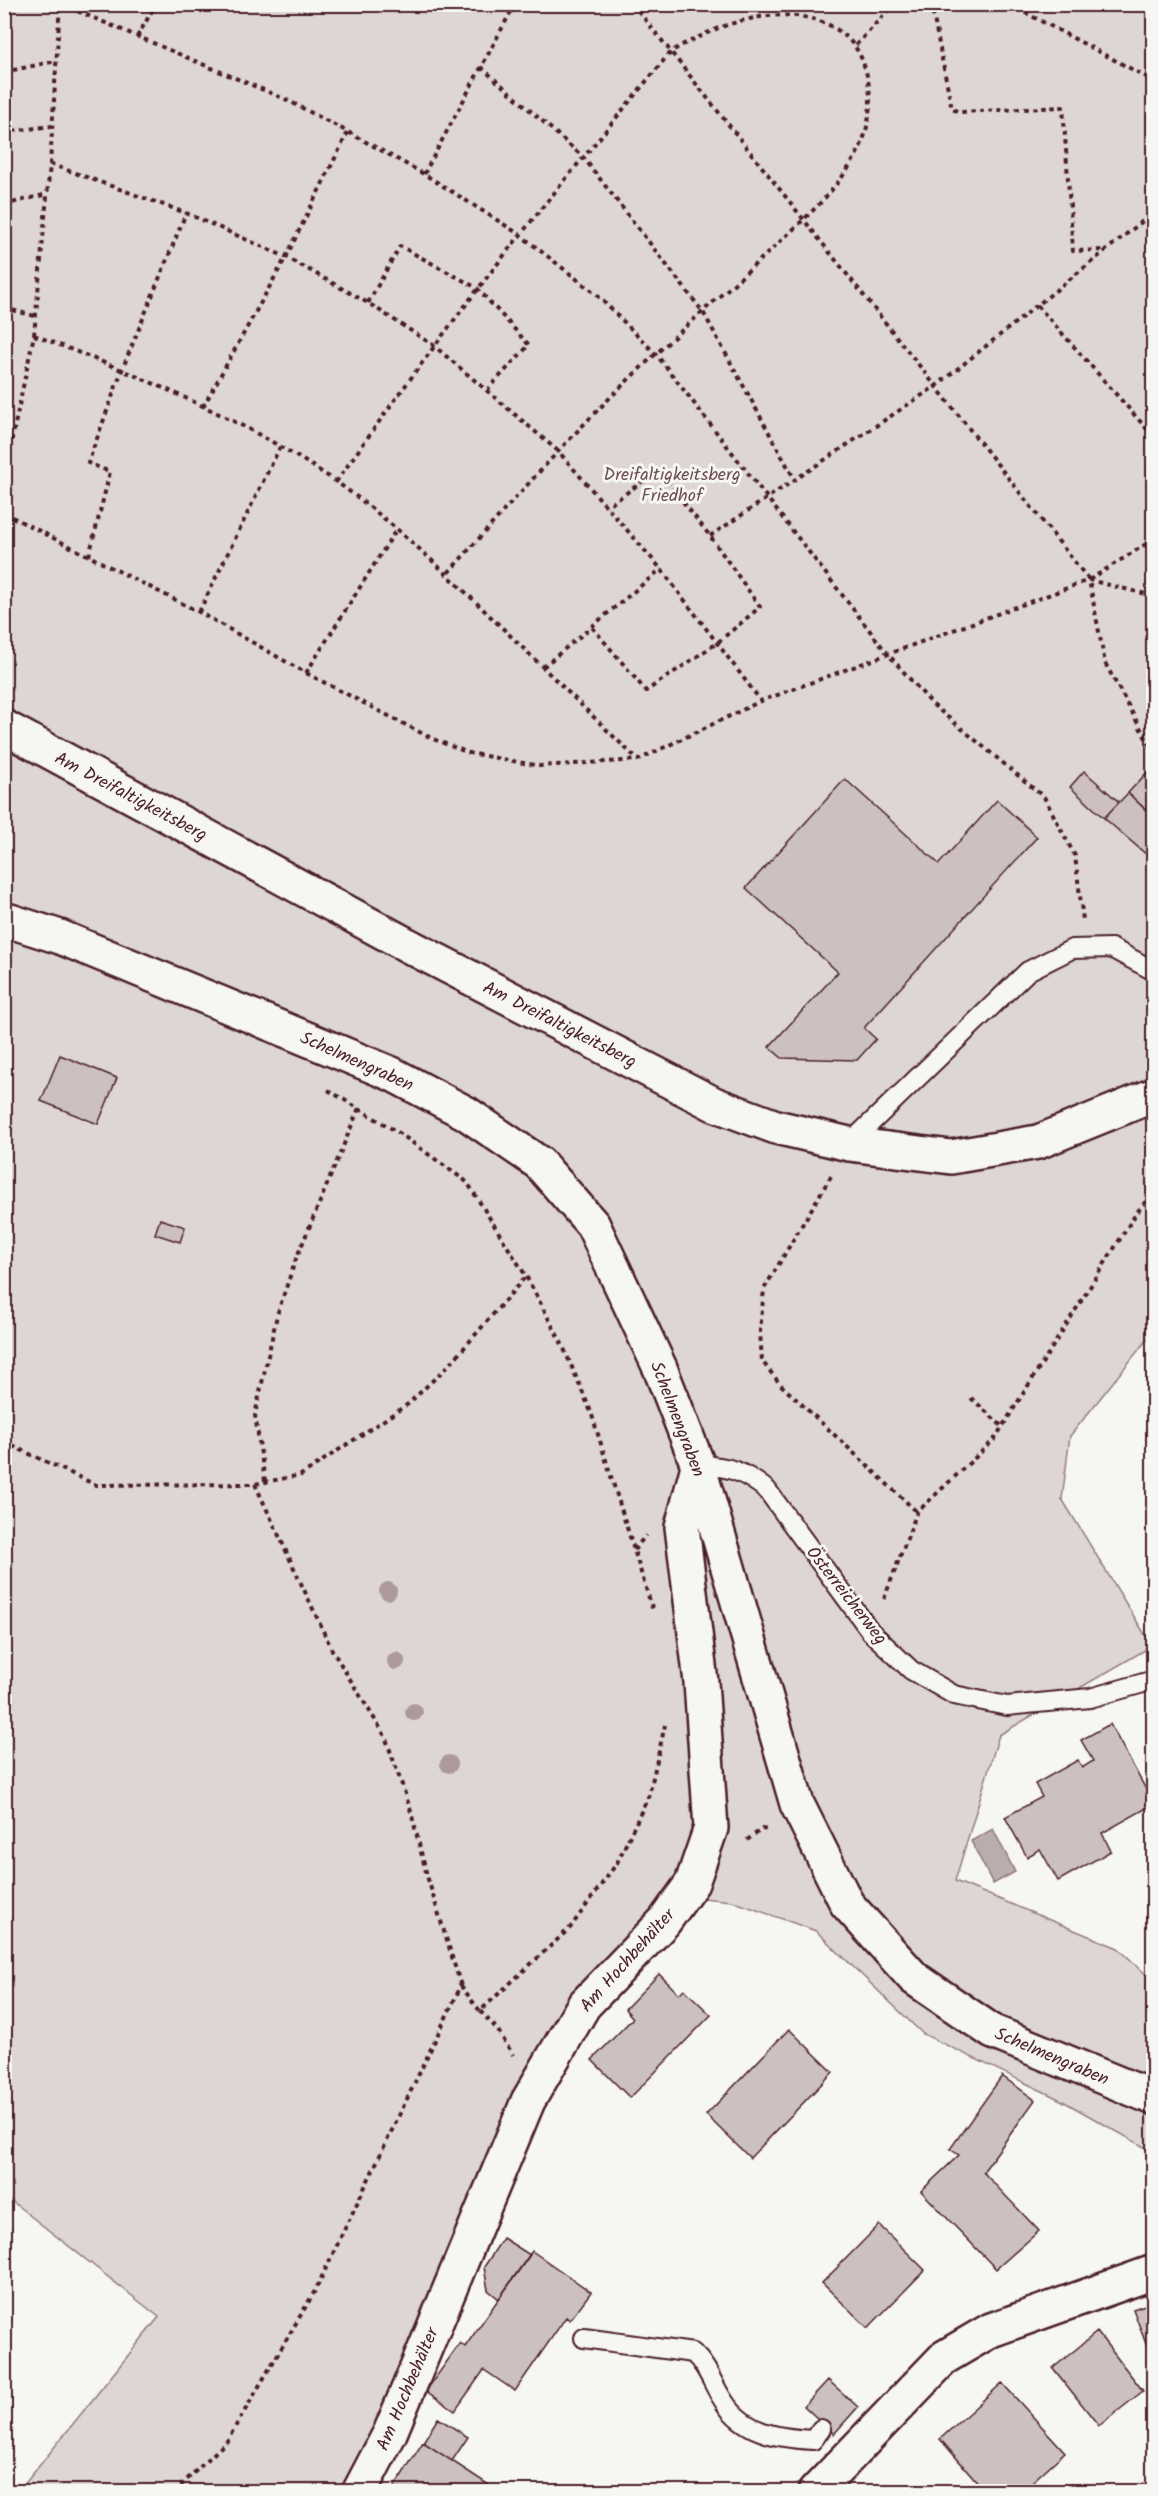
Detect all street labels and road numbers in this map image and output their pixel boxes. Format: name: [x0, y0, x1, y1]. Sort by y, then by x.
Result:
street label: Am Dreifaltigkeitsberg: [49, 745, 212, 850]
street label: Am Dreifaltigkeitsberg: [477, 974, 641, 1077]
street label: Schelmengraben: [295, 1024, 418, 1100]
street label: Schelmengraben: [641, 1357, 712, 1482]
street label: Österreicherweg: [798, 1540, 894, 1652]
street label: Am Hochbehälter: [573, 1902, 684, 2020]
street label: Schelmengraben: [990, 2020, 1113, 2095]
street label: Am Hochbehälter: [369, 2322, 448, 2456]

